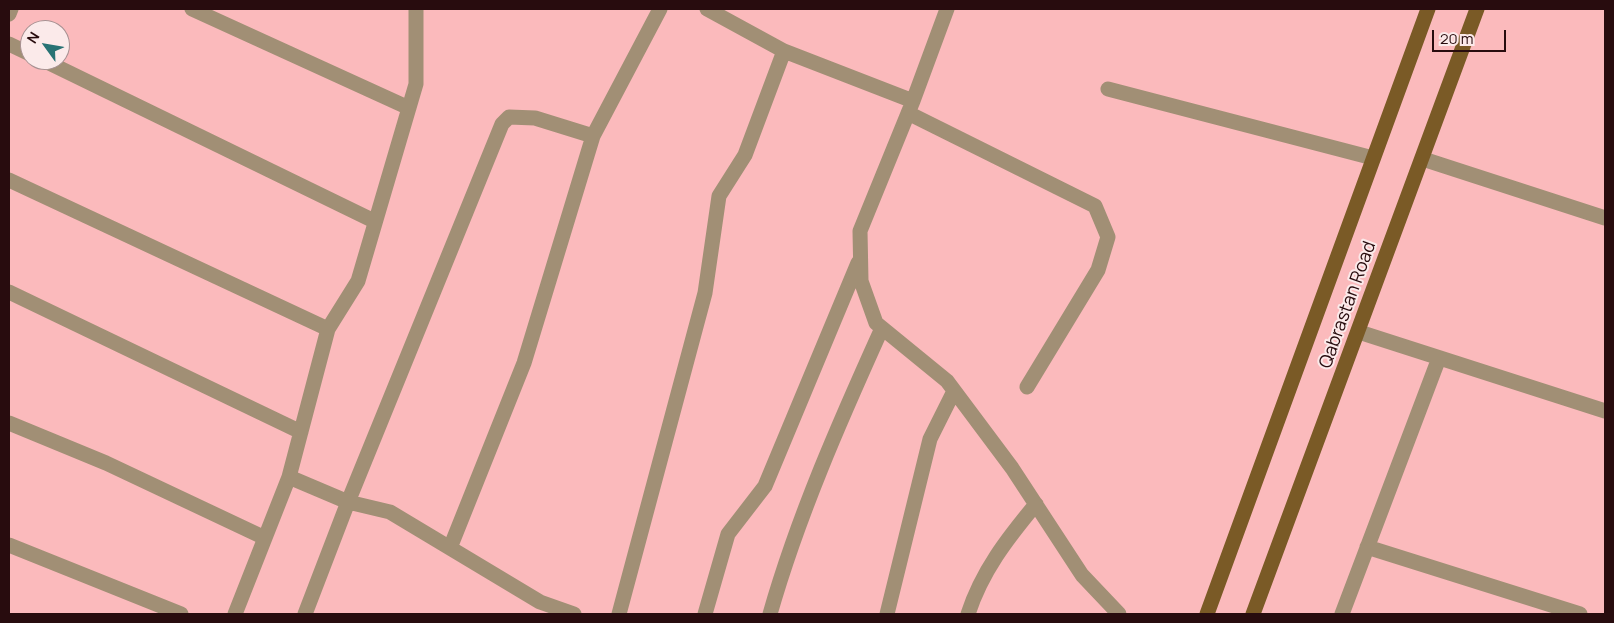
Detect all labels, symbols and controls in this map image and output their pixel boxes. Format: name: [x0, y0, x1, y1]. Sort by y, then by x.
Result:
north arrow: [20, 20, 70, 70]
scale bar: [1434, 20, 1508, 52]
text: N: [22, 28, 43, 47]
text: 20 m: [1440, 28, 1473, 49]
street label: Qabrastan Road: [1315, 239, 1381, 371]

